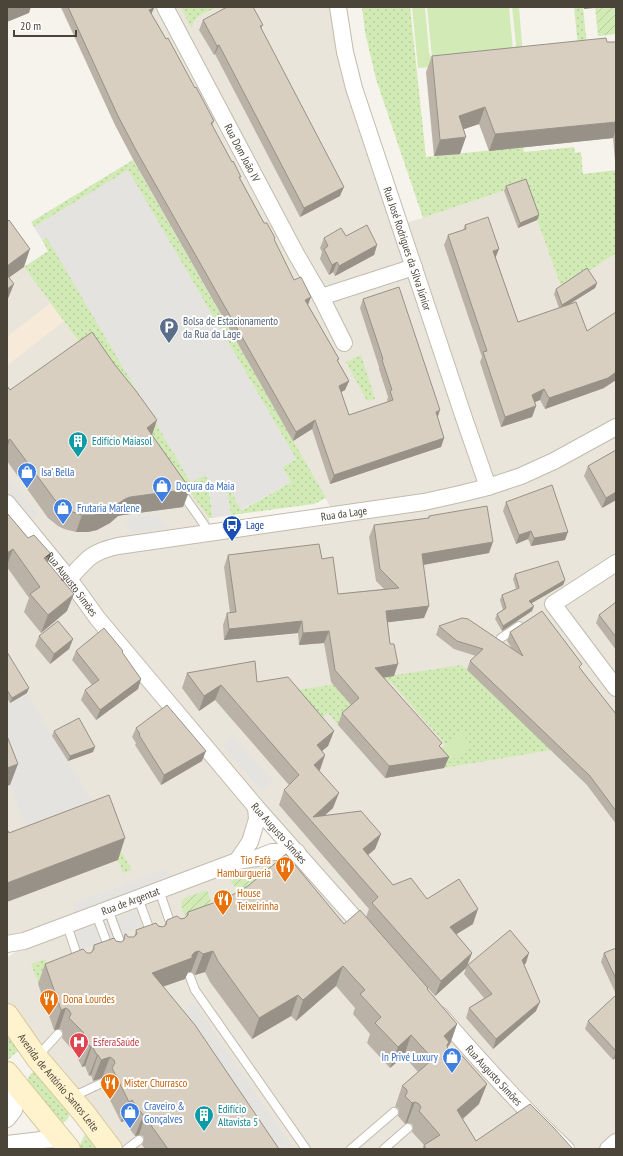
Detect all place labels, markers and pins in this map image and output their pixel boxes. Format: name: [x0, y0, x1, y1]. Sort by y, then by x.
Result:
place label: Bolsa de Estacionamento da Rua da Lage: [183, 314, 278, 341]
parking icon: Bolsa de Estacionamento da Rua da Lage: [158, 316, 180, 344]
building icon: Edifício Maiasol: [67, 430, 89, 458]
place label: Edifício Maiasol: [92, 434, 152, 448]
shop icon: Isa' Bella: [16, 461, 38, 489]
place label: Isa' Bella: [41, 465, 74, 479]
shop icon: Doçura da Maia: [151, 475, 173, 503]
place label: Doçura da Maia: [176, 479, 235, 493]
shop icon: Frutaria Marlene: [52, 497, 74, 525]
place label: Frutaria Marlene: [77, 501, 140, 515]
bus stop icon: Lage: [221, 514, 243, 542]
place label: Lage: [246, 518, 265, 532]
place label: Tio Fafá Hamburgueria: [217, 853, 271, 880]
restaurant icon: Tio Fafá Hamburgueria: [274, 855, 296, 883]
place label: House Teixeirinha: [237, 886, 278, 913]
restaurant icon: House Teixeirinha: [212, 888, 234, 916]
restaurant icon: Dona Lourdes: [38, 988, 60, 1016]
place label: Dona Lourdes: [63, 992, 115, 1006]
hospital icon: EsferaSaúde: [68, 1031, 90, 1059]
place label: EsferaSaúde: [93, 1035, 140, 1049]
shop icon: In Privé Luxury: [441, 1046, 463, 1074]
place label: In Privé Luxury: [381, 1050, 439, 1064]
restaurant icon: Mister Churrasco: [99, 1072, 121, 1100]
place label: Mister Churrasco: [124, 1076, 187, 1090]
place label: Craveiro & Gonçalves: [144, 1099, 185, 1126]
shop icon: Craveiro & Gonçalves: [119, 1101, 141, 1129]
place label: Edifício Altavista 5: [218, 1102, 258, 1129]
building icon: Edifício Altavista 5: [193, 1104, 215, 1132]

